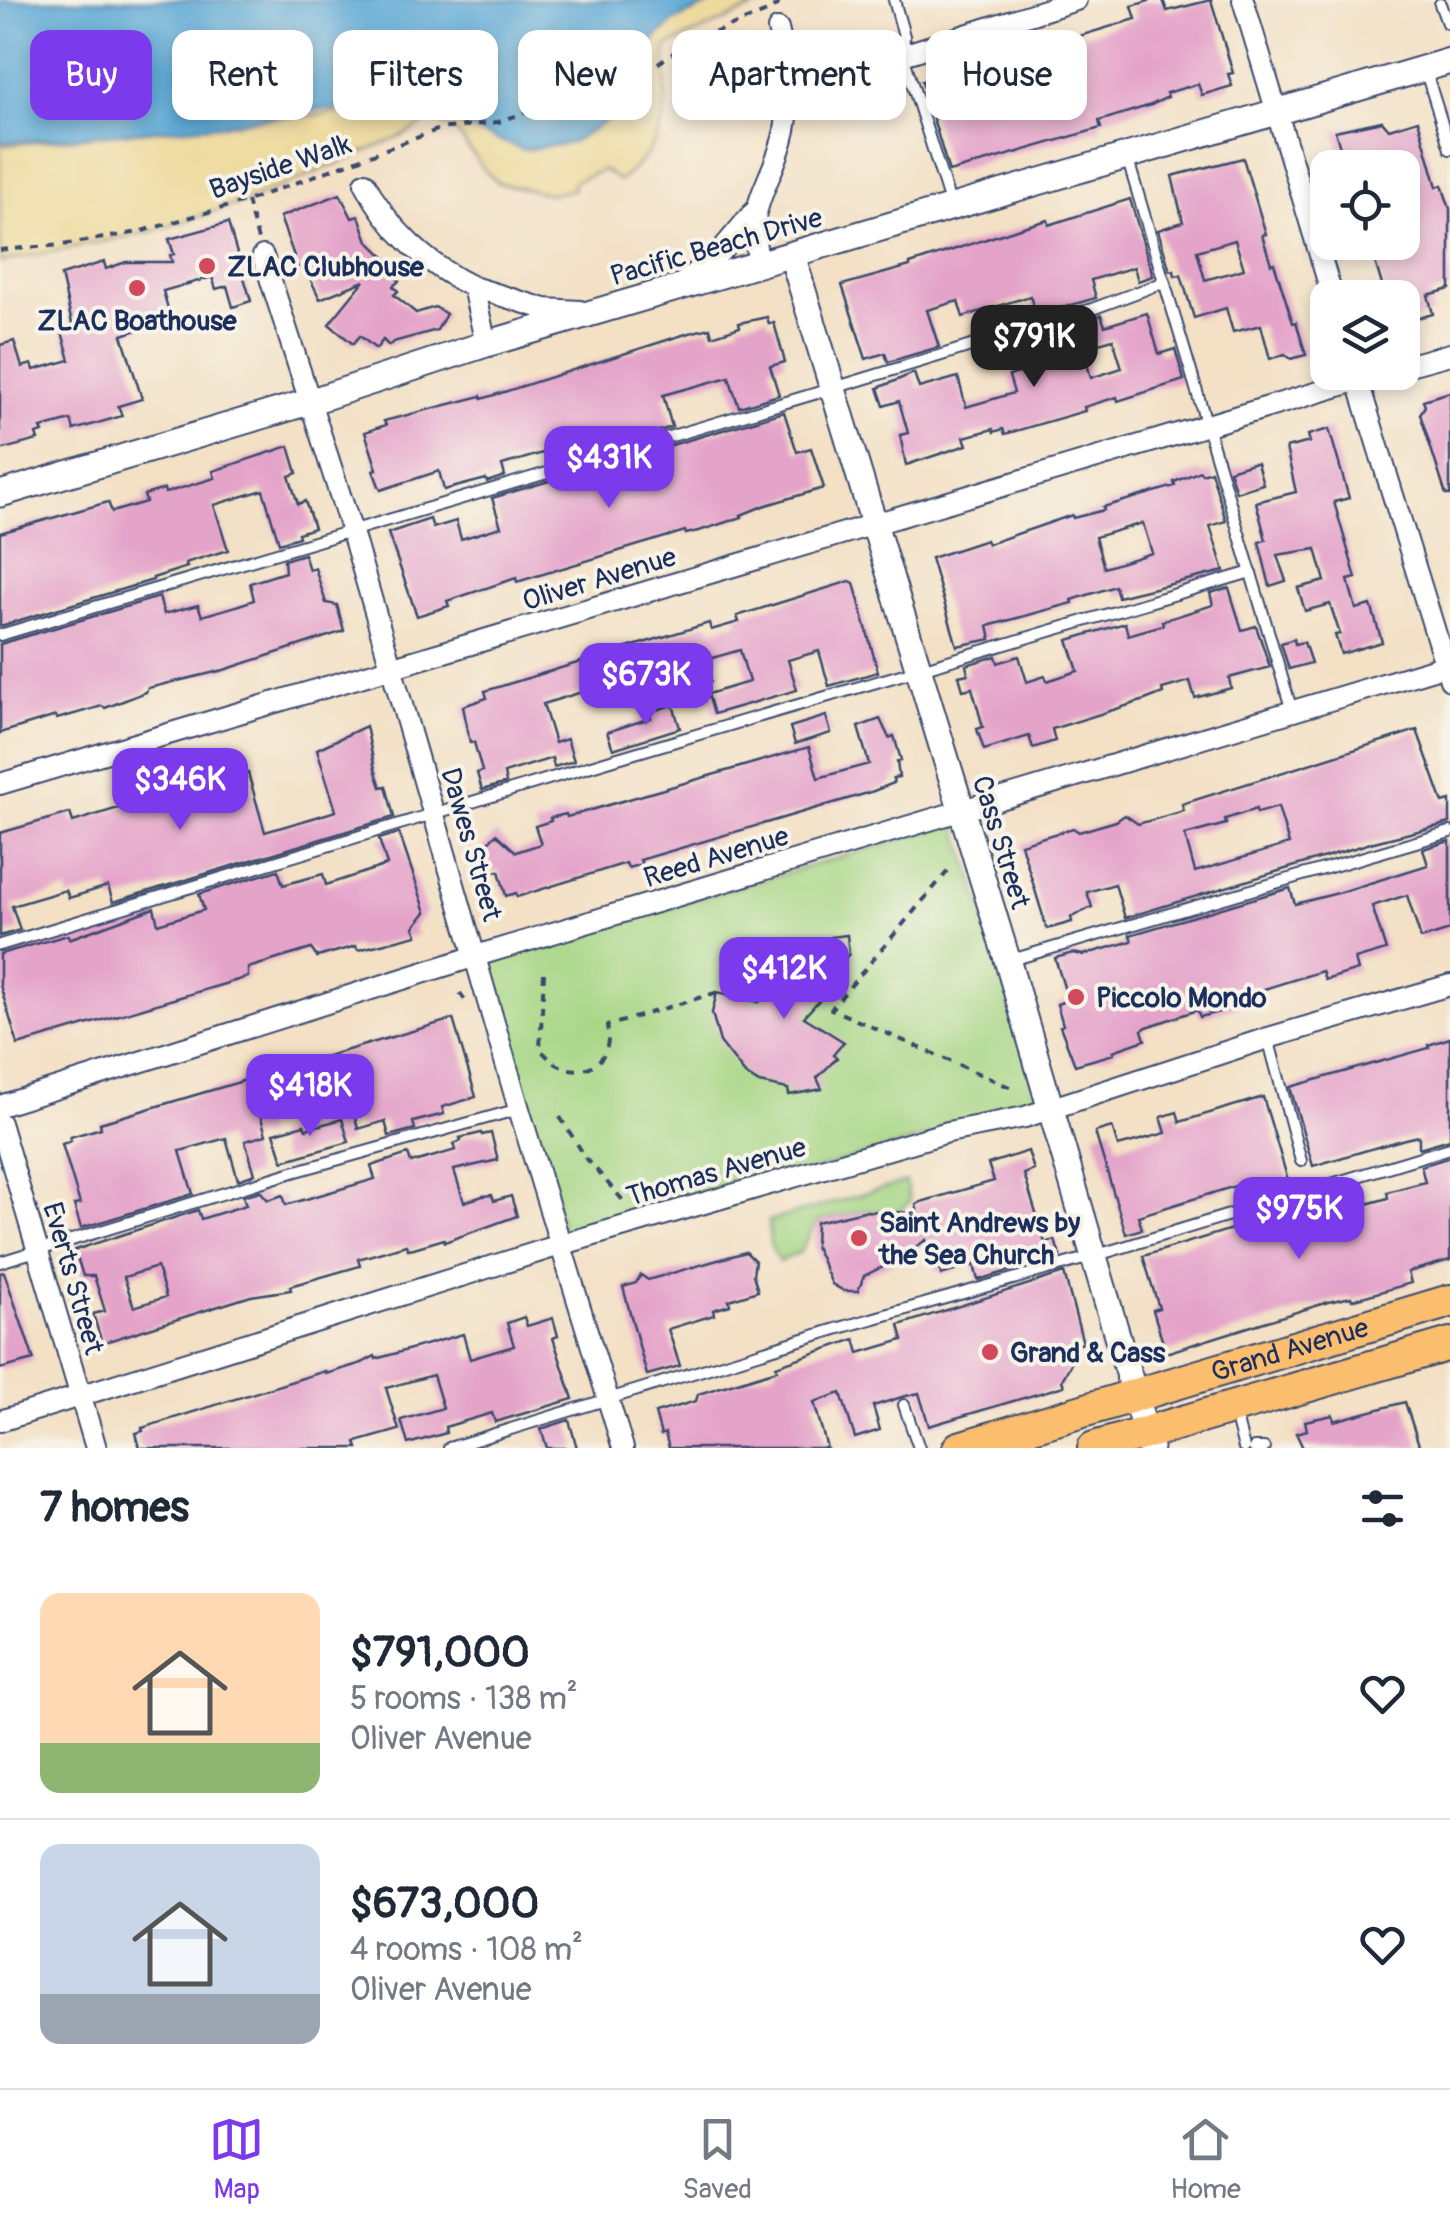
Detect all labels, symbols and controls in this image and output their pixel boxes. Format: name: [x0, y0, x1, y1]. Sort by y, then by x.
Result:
chip: Buy: [30, 30, 152, 120]
chip: Rent: [172, 30, 313, 120]
chip: Filters: [333, 30, 498, 120]
chip: New: [518, 30, 652, 120]
chip: Apartment: [672, 30, 906, 120]
chip: House: [926, 30, 1087, 120]
street label: Bayside Walk: [205, 127, 356, 208]
map controls: [1310, 150, 1420, 390]
button: locate: [1310, 150, 1420, 260]
street label: Pacific Beach Drive: [606, 200, 827, 294]
place label: ZLAC Clubhouse: [227, 250, 425, 285]
marker: ZLAC Clubhouse: [196, 255, 218, 277]
marker: ZLAC Boathouse: [126, 277, 148, 299]
button: layers: [1310, 280, 1420, 390]
place label: ZLAC Boathouse: [37, 304, 238, 339]
pin: $791K: [964, 305, 1104, 390]
text: $791K: [993, 317, 1075, 357]
pin: $431K: [539, 426, 679, 511]
text: $431K: [566, 438, 652, 478]
street label: Oliver Avenue: [518, 539, 681, 619]
pin: $673K: [576, 643, 716, 728]
text: $673K: [601, 655, 691, 695]
pin: $346K: [110, 748, 250, 833]
text: $346K: [134, 760, 226, 800]
street label: Dawes Street: [432, 764, 509, 926]
street label: Cass Street: [964, 772, 1038, 914]
street label: Reed Avenue: [640, 819, 793, 896]
pin: $412K: [714, 937, 854, 1022]
text: $412K: [741, 949, 827, 989]
place label: Piccolo Mondo: [1096, 981, 1267, 1016]
marker: Piccolo Mondo: [1065, 986, 1087, 1008]
pin: $418K: [240, 1054, 380, 1139]
text: $418K: [268, 1066, 352, 1106]
street label: Thomas Avenue: [622, 1130, 811, 1215]
pin: $975K: [1229, 1177, 1369, 1262]
text: $975K: [1255, 1189, 1343, 1229]
street label: Everts Street: [34, 1198, 111, 1359]
place label: Saint Andrews by the Sea Church: [877, 1206, 1080, 1273]
marker: Saint Andrews by the Sea Church: [848, 1227, 870, 1249]
street label: Grand Avenue: [1207, 1310, 1373, 1391]
place label: Grand & Cass: [1010, 1336, 1166, 1371]
marker: Grand & Cass: [979, 1341, 1001, 1363]
icon: filters: [1355, 1481, 1410, 1536]
text: 7 homes: [40, 1482, 189, 1534]
text: $791,000: [350, 1627, 530, 1679]
icon: home: [120, 1633, 240, 1753]
icon: heart: [1355, 1666, 1410, 1721]
text: 5 rooms · 138 m²: [350, 1679, 578, 1719]
text: Oliver Avenue: [350, 1719, 532, 1759]
text: $673,000: [350, 1878, 539, 1930]
icon: home: [120, 1884, 240, 2004]
icon: heart: [1355, 1917, 1410, 1972]
text: 4 rooms · 108 m²: [350, 1930, 583, 1970]
text: Oliver Avenue: [350, 1970, 532, 2010]
tab: Map: [209, 2112, 264, 2207]
tab: Saved: [682, 2112, 752, 2207]
tab: Home: [1170, 2112, 1241, 2207]

